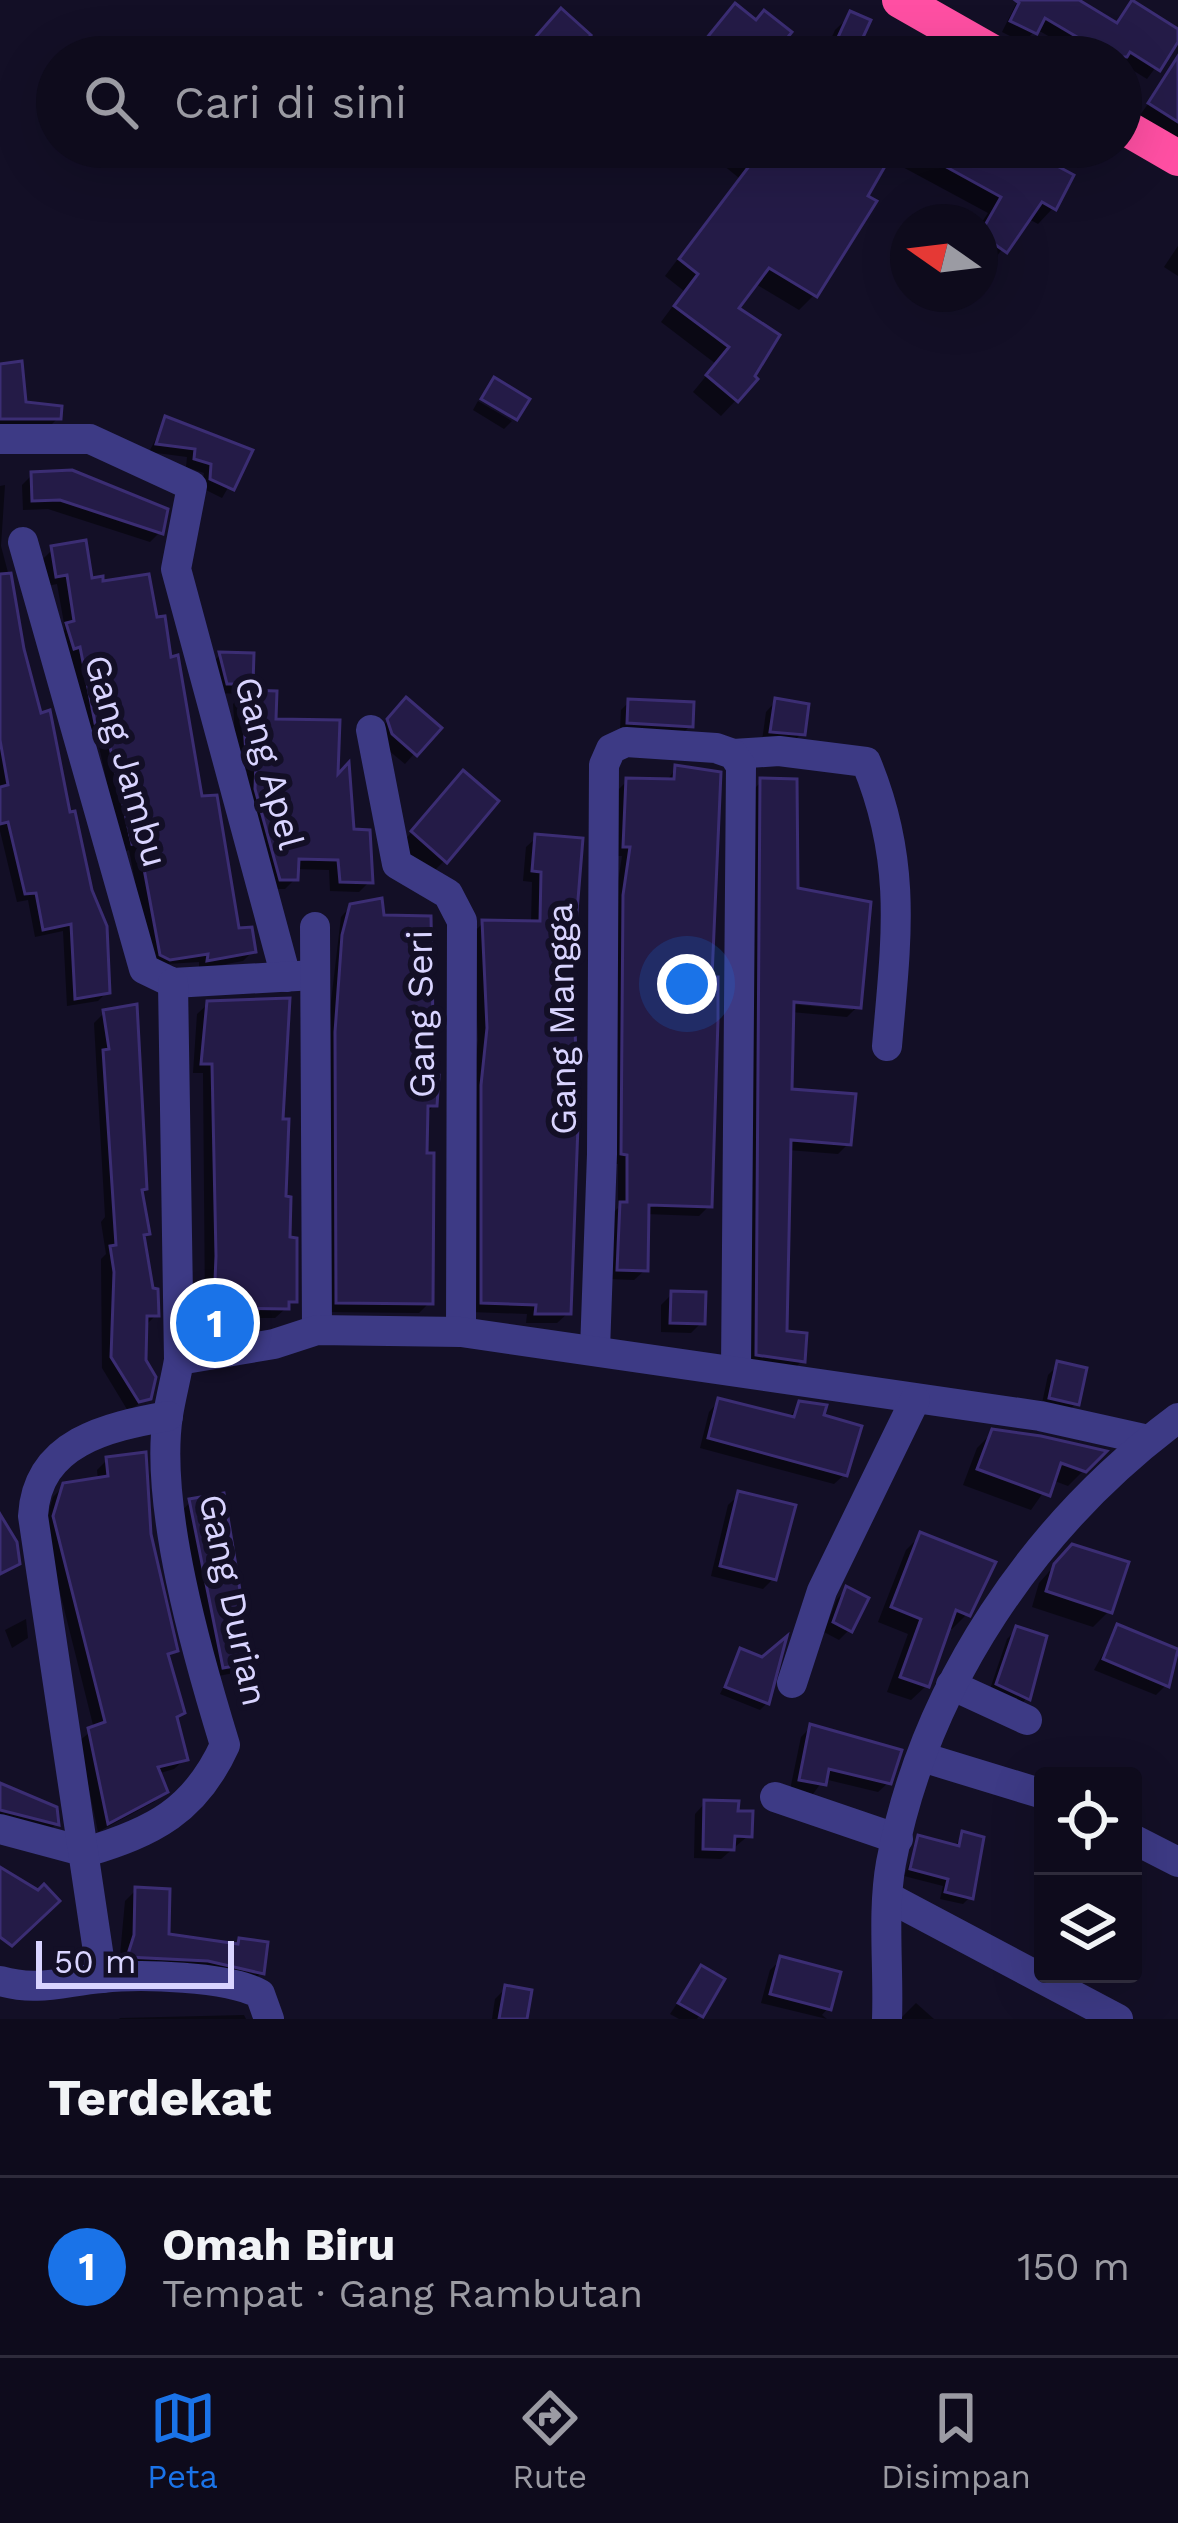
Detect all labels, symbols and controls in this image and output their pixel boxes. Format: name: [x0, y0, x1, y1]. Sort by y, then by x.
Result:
search box: [36, 36, 1142, 168]
icon: search: [78, 69, 144, 135]
text: Cari di sini: [174, 76, 407, 129]
north arrow: [890, 204, 998, 312]
street label: Gang Jambu: [76, 650, 176, 872]
street label: Gang Apel: [226, 672, 312, 854]
street label: Gang Mangga: [539, 903, 585, 1135]
street label: Gang Seri: [399, 930, 443, 1098]
your location: [657, 954, 717, 1014]
pin: 1: [176, 1278, 254, 1368]
street label: Gang Durian: [190, 1490, 276, 1710]
map controls: [1034, 1767, 1142, 1983]
button: locate: [1034, 1767, 1142, 1875]
button: layers: [1034, 1875, 1142, 1983]
scale bar: [36, 1935, 234, 1988]
text: 50 m: [54, 1942, 136, 1981]
text: Terdekat: [48, 2068, 272, 2127]
text: Omah Biru: [162, 2218, 395, 2271]
text: 1: [79, 2244, 95, 2289]
text: 150 m: [1017, 2244, 1130, 2289]
text: Tempat · Gang Rambutan: [162, 2271, 643, 2316]
tab: Peta: [147, 2385, 218, 2496]
tab: Rute: [512, 2385, 587, 2496]
tab: Disimpan: [881, 2385, 1031, 2496]

